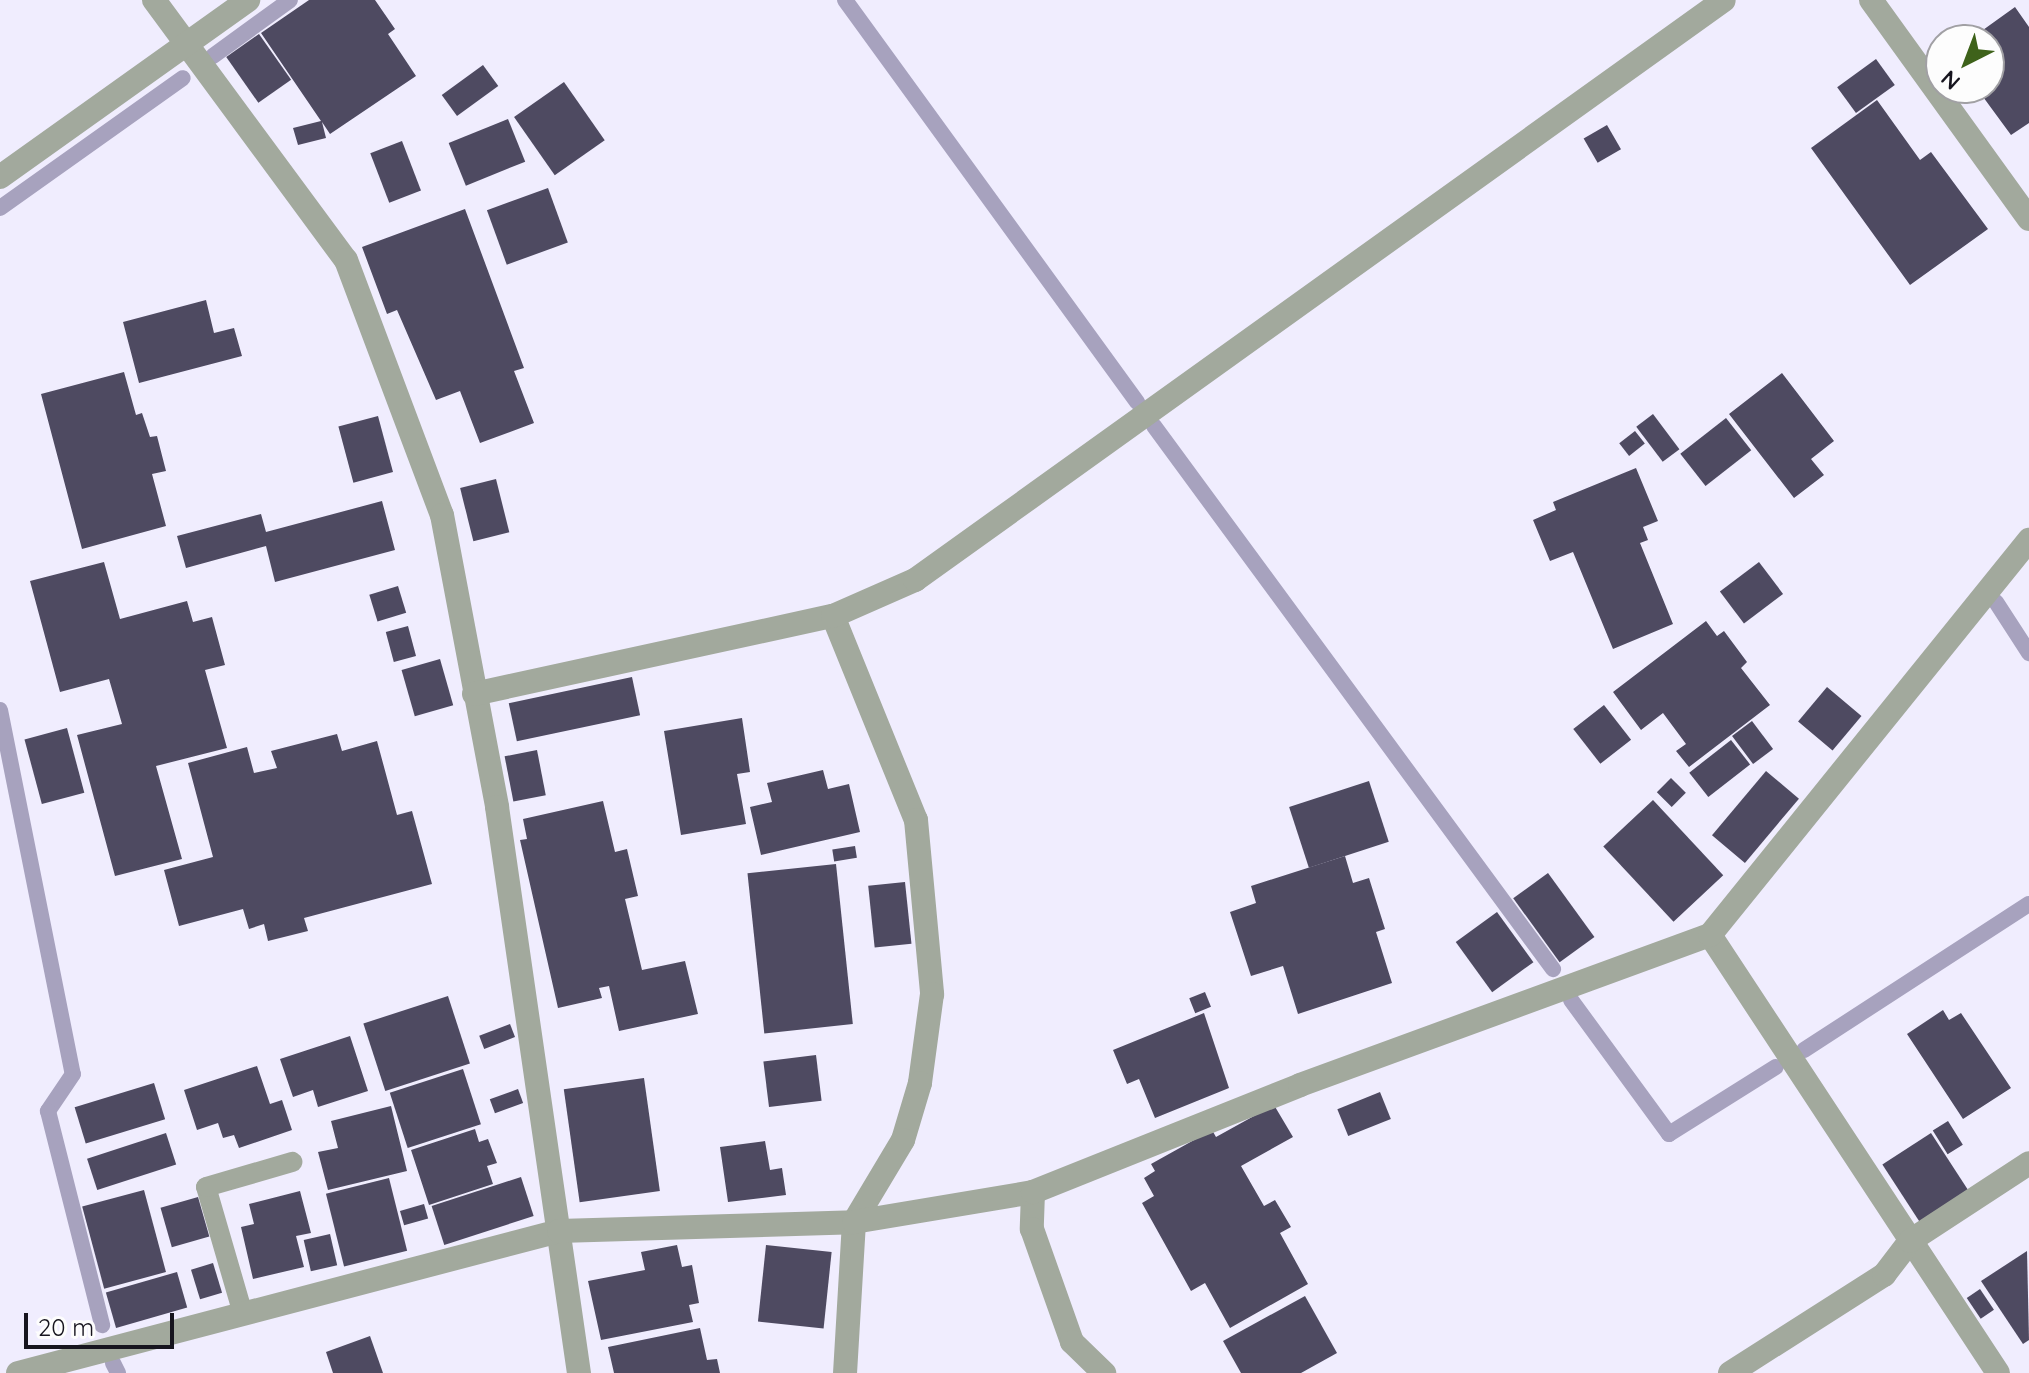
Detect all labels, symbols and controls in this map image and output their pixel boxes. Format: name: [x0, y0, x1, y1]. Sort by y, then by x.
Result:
north arrow: [1925, 24, 2005, 104]
text: N: [1935, 65, 1966, 96]
scale bar: [28, 1297, 178, 1347]
text: 20 m: [38, 1312, 94, 1342]

